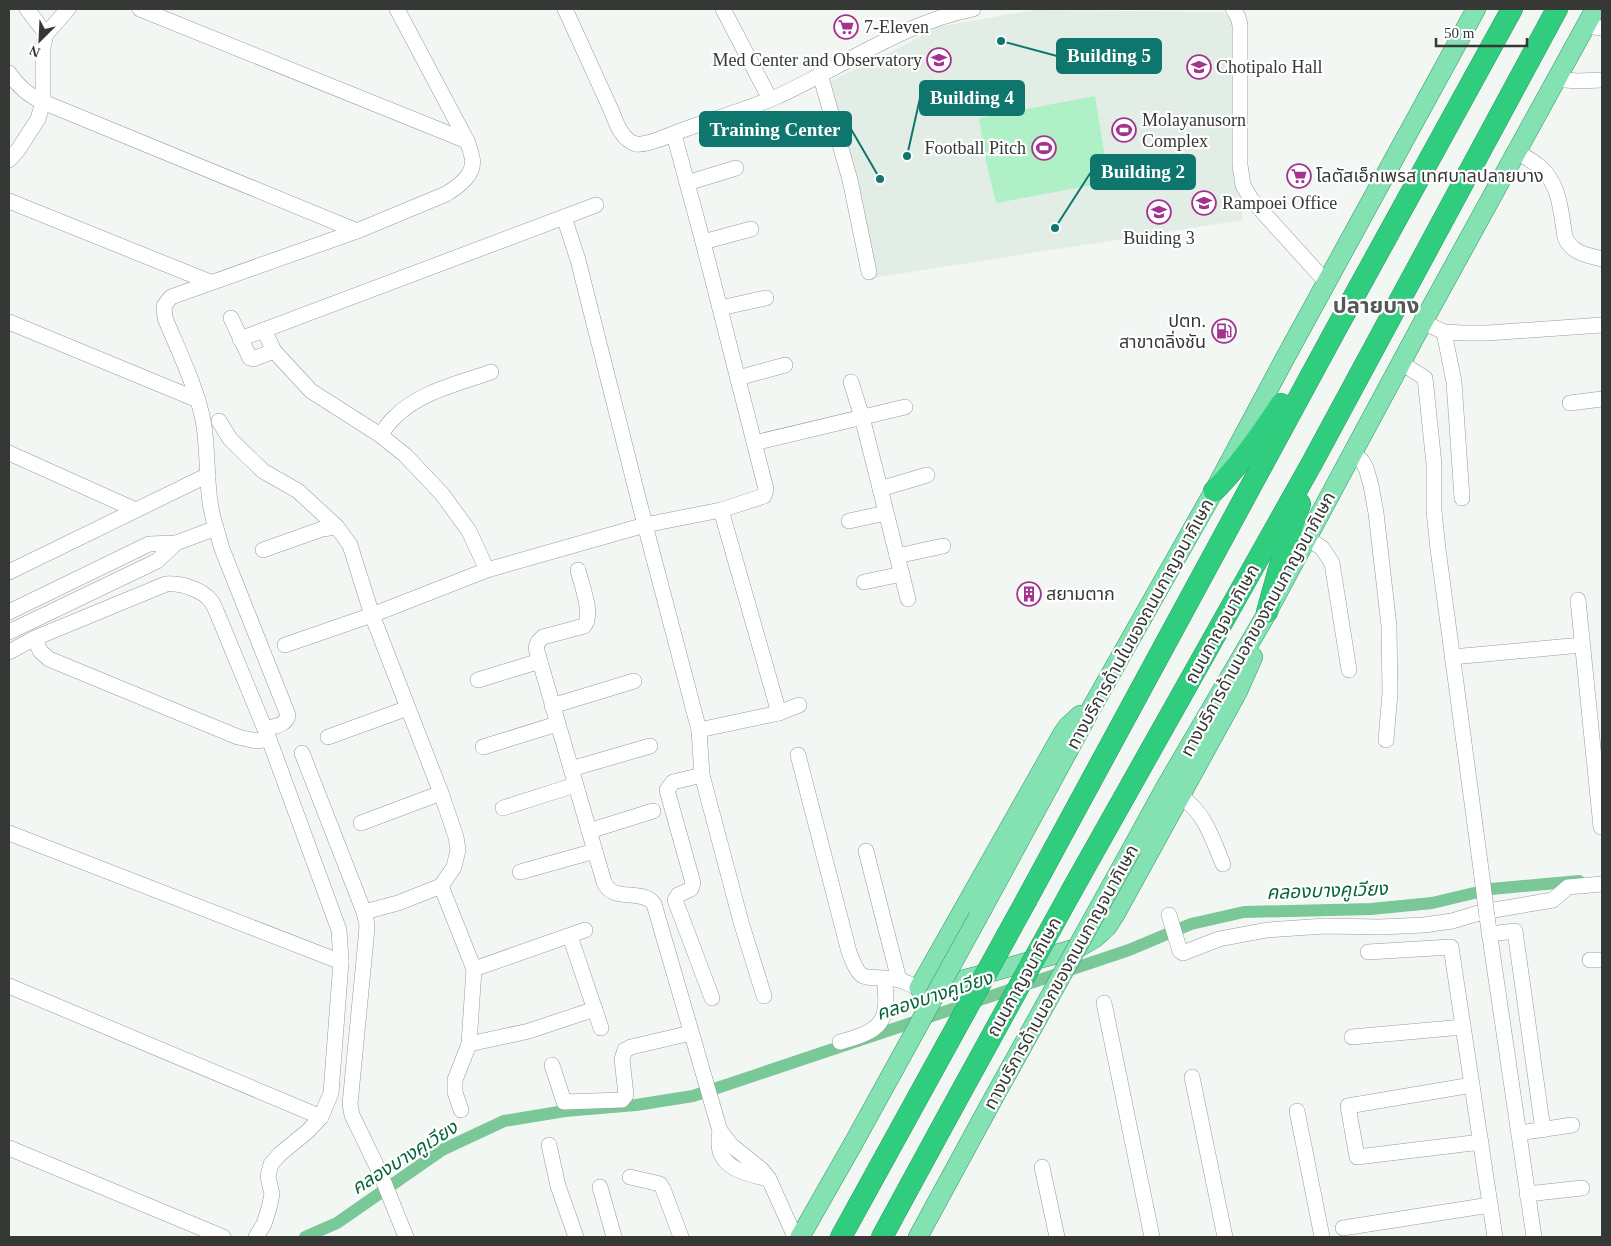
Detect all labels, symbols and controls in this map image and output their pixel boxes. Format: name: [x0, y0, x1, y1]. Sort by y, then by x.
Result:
supermarket icon: 7-Eleven: [833, 14, 859, 40]
north arrow: [15, 15, 65, 65]
scale bar: [1436, 15, 1527, 47]
place label: 7-Eleven: [864, 17, 929, 37]
text: 50 m: [1444, 25, 1475, 41]
callout: Building 5: [1057, 39, 1161, 73]
text: N: [27, 43, 43, 60]
text: Building 5: [1067, 45, 1151, 66]
school or university icon: Med Center and Observatory: [926, 47, 952, 73]
place label: Med Center and Observatory: [713, 50, 922, 70]
school or university icon: Chotipalo Hall: [1186, 54, 1212, 80]
place label: Chotipalo Hall: [1216, 57, 1323, 77]
callout: Building 4: [920, 81, 1024, 115]
text: Building 4: [930, 87, 1014, 108]
place label: Molayanusorn Complex: [1142, 110, 1246, 151]
callout: Training Center: [700, 112, 851, 146]
sports icon: Molayanusorn Complex: [1111, 117, 1137, 143]
text: Training Center: [709, 119, 841, 140]
sports icon: Football Pitch: [1031, 135, 1057, 161]
place label: Football Pitch: [924, 138, 1026, 158]
callout: Building 2: [1091, 155, 1195, 189]
text: Building 2: [1101, 161, 1185, 182]
supermarket icon: โลตัสเอ็กเพรส เทศบาลปลายบาง: [1286, 163, 1312, 189]
place label: โลตัสเอ็กเพรส เทศบาลปลายบาง: [1316, 166, 1544, 186]
school or university icon: Rampoei Office: [1191, 190, 1217, 216]
place label: Rampoei Office: [1222, 193, 1337, 213]
school or university icon: Buiding 3: [1146, 199, 1172, 225]
place label: Buiding 3: [1123, 228, 1195, 248]
district label: ปลายบาง: [1333, 293, 1419, 318]
place label: ปตท. สาขาตลิ่งชัน: [1119, 311, 1206, 352]
fuel station icon: ปตท. สาขาตลิ่งชัน: [1211, 318, 1237, 344]
street label: ทางบริการด้านนอกของถนนกาญจนาภิเษก: [1177, 488, 1339, 760]
street label: ทางบริการด้านในของถนนกาญจนาภิเษก: [1063, 495, 1217, 753]
street label: ถนนกาญจนาภิเษก: [1181, 561, 1263, 687]
building icon: สยามตาก: [1016, 581, 1042, 607]
place label: สยามตาก: [1046, 584, 1115, 604]
street label: ทางบริการด้านนอกของถนนกาญจนาภิเษก: [980, 841, 1142, 1113]
water label: คลองบางคูเวียง: [1266, 878, 1389, 905]
street label: ถนนกาญจนาภิเษก: [983, 914, 1065, 1040]
water label: คลองบางคูเวียง: [873, 967, 996, 1026]
water label: คลองบางคูเวียง: [347, 1116, 463, 1200]

